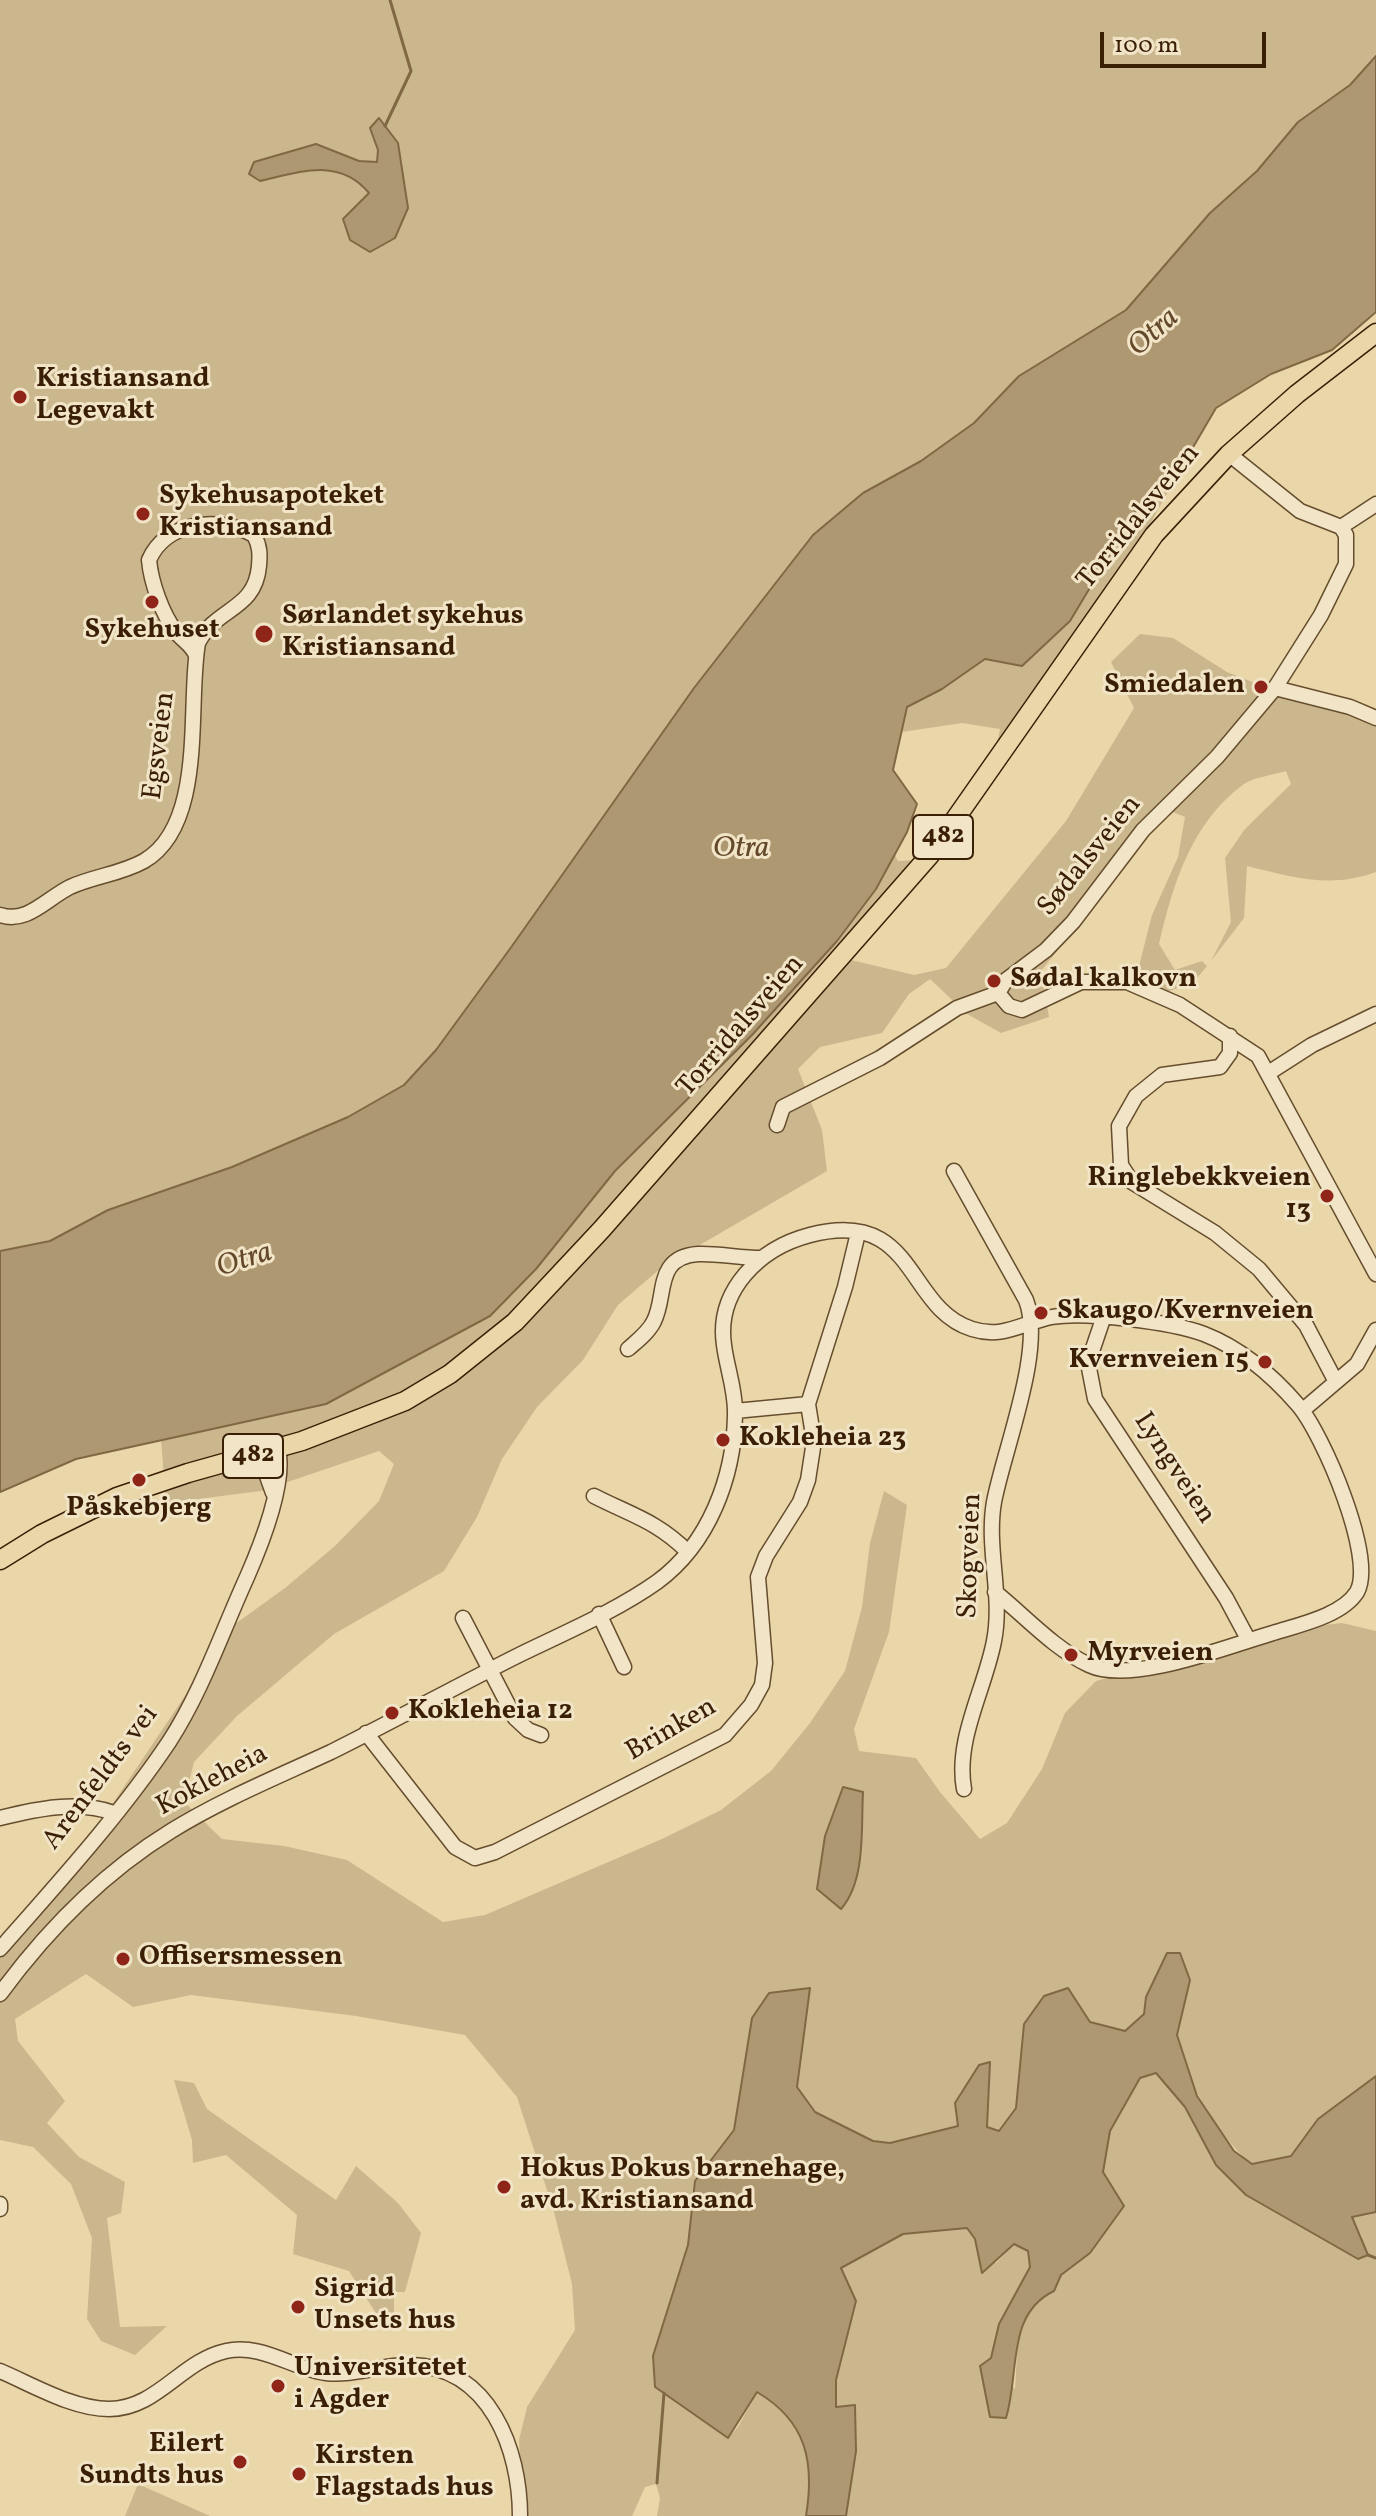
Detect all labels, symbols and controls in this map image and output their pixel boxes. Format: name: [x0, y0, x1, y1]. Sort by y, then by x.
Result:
scale bar: [1104, 16, 1270, 66]
text: 100 m: [1114, 29, 1179, 63]
water label: Otra: [1122, 302, 1188, 366]
place label: Kristiansand Legevakt: [36, 364, 210, 430]
marker: Kristiansand Legevakt: [11, 388, 29, 406]
street label: Torridalsveien: [1071, 439, 1209, 597]
place label: Sykehusapoteket Kristiansand: [159, 481, 384, 547]
marker: Sykehusapoteket Kristiansand: [134, 505, 152, 523]
marker: Sykehuset: [143, 593, 161, 611]
place label: Sørlandet sykehus Kristiansand: [282, 601, 524, 667]
place label: Sykehuset: [85, 615, 219, 649]
marker: Sørlandet sykehus Kristiansand: [253, 623, 275, 645]
place label: Smiedalen: [1104, 670, 1245, 704]
marker: Smiedalen: [1252, 678, 1270, 696]
street label: Egsveien: [138, 690, 184, 802]
street label: Sødalsveien: [1032, 790, 1150, 924]
road number: 482: [913, 815, 973, 859]
water label: Otra: [713, 832, 769, 868]
street label: Torridalsveien: [671, 949, 813, 1105]
place label: Sødal kalkovn: [1010, 964, 1197, 998]
marker: Sødal kalkovn: [985, 972, 1003, 990]
place label: Ringlebekkveien 13: [1088, 1163, 1311, 1229]
marker: Ringlebekkveien 13: [1318, 1187, 1336, 1205]
water label: Otra: [213, 1236, 277, 1288]
place label: Skaugo/Kvernveien: [1057, 1296, 1314, 1330]
marker: Skaugo/Kvernveien: [1032, 1304, 1050, 1322]
place label: Kvernveien 15: [1069, 1345, 1249, 1379]
marker: Kvernveien 15: [1256, 1353, 1274, 1371]
street label: Lyngveien: [1125, 1407, 1221, 1531]
place label: Kokleheia 23: [739, 1423, 906, 1457]
marker: Kokleheia 23: [714, 1431, 732, 1449]
road number: 482: [223, 1434, 283, 1478]
marker: Påskebjerg: [130, 1471, 148, 1489]
place label: Påskebjerg: [66, 1493, 212, 1527]
street label: Skogveien: [953, 1493, 991, 1619]
place label: Myrveien: [1087, 1638, 1213, 1672]
marker: Myrveien: [1062, 1646, 1080, 1664]
street label: Brinken: [621, 1692, 723, 1770]
place label: Kokleheia 12: [408, 1696, 573, 1730]
street label: Arenfeldts vei: [37, 1700, 167, 1858]
marker: Kokleheia 12: [383, 1704, 401, 1722]
street label: Kokleheia: [151, 1739, 275, 1825]
place label: Offisersmessen: [139, 1942, 343, 1976]
marker: Offisersmessen: [114, 1950, 132, 1968]
place label: Hokus Pokus barnehage, avd. Kristiansand: [520, 2154, 845, 2220]
marker: Hokus Pokus barnehage, avd. Kristiansand: [495, 2178, 513, 2196]
place label: Sigrid Unsets hus: [314, 2274, 456, 2340]
marker: Sigrid Unsets hus: [289, 2298, 307, 2316]
place label: Universitetet i Agder: [294, 2353, 467, 2419]
marker: Universitetet i Agder: [269, 2377, 287, 2395]
place label: Eilert Sundts hus: [79, 2429, 224, 2495]
place label: Kirsten Flagstads hus: [315, 2441, 494, 2507]
marker: Eilert Sundts hus: [231, 2453, 249, 2471]
marker: Kirsten Flagstads hus: [290, 2465, 308, 2483]

